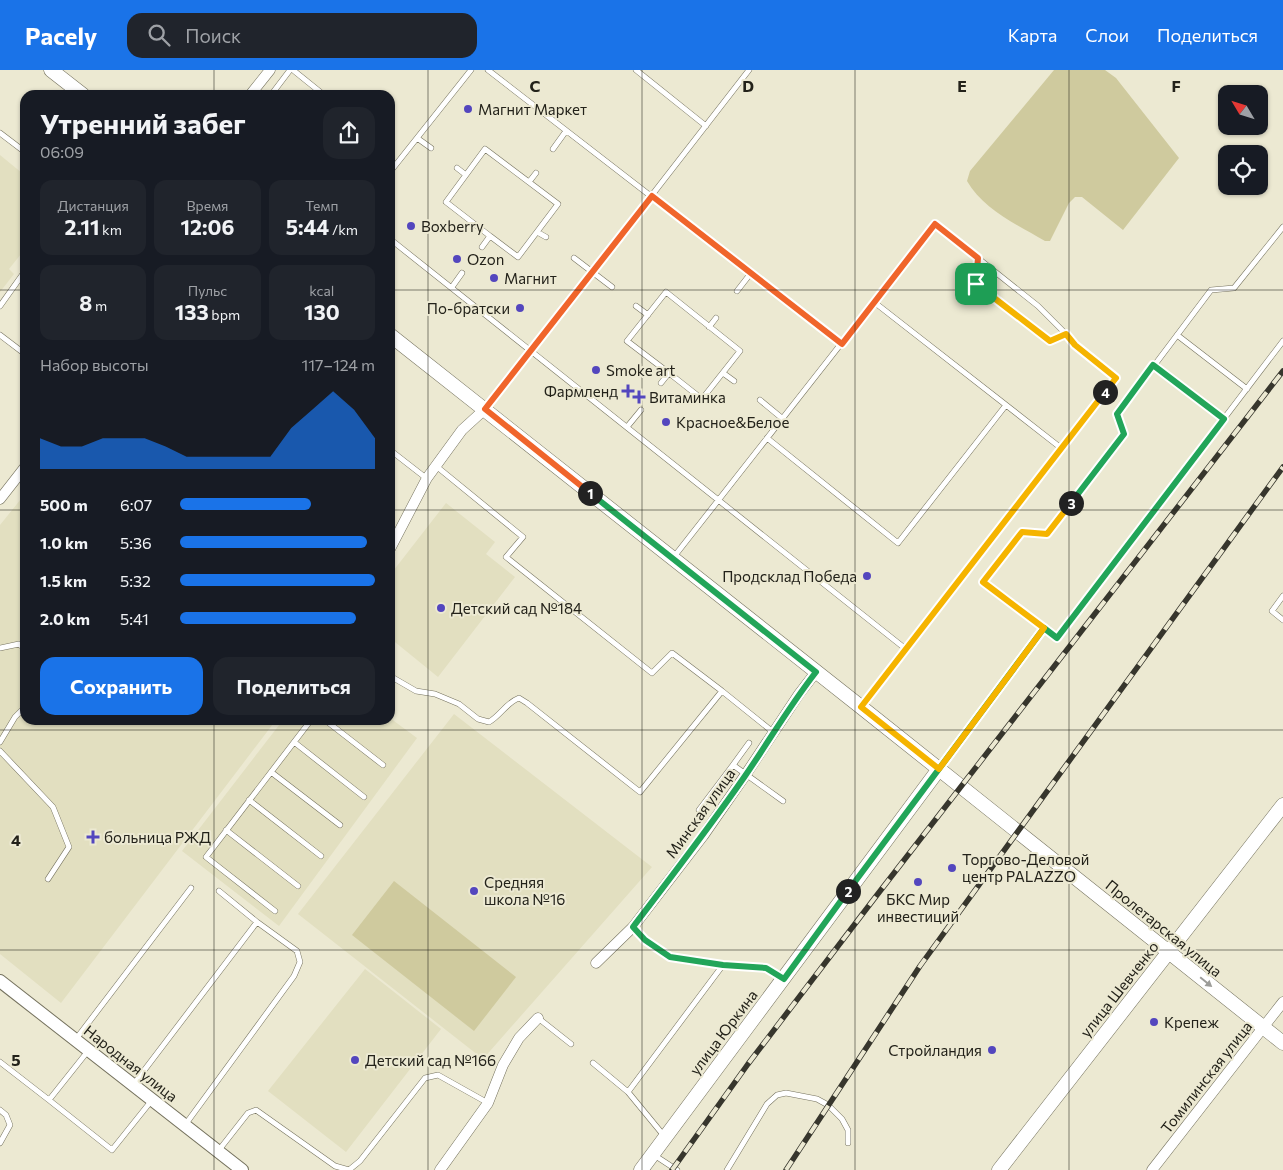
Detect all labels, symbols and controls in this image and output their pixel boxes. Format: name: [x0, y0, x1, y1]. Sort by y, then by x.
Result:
search box: [127, 13, 477, 58]
text: Pacely: [25, 21, 97, 50]
icon: search: [145, 21, 173, 49]
text: Поиск: [185, 24, 241, 47]
text: Карта: [1008, 24, 1057, 46]
text: Слои: [1085, 24, 1129, 46]
text: Поделиться: [1157, 24, 1258, 46]
text: C: [530, 76, 541, 95]
text: D: [742, 76, 754, 95]
text: E: [957, 76, 967, 95]
text: F: [1171, 76, 1181, 95]
north arrow: [1218, 85, 1268, 135]
map controls: [1218, 85, 1268, 195]
place label: Магнит Маркет: [478, 100, 587, 118]
marker: Магнит Маркет: [462, 103, 474, 115]
text: Утренний забег: [40, 106, 246, 140]
button: share: [323, 107, 375, 159]
text: 06:09: [40, 142, 84, 161]
button: locate: [1218, 145, 1268, 195]
text: Дистанция: [58, 197, 129, 214]
text: Время: [187, 197, 228, 214]
text: Темп: [305, 197, 338, 214]
text: 2.11: [64, 214, 99, 239]
text: 12:06: [181, 214, 234, 239]
text: 5:44: [286, 214, 329, 239]
place label: Boxberry: [421, 217, 484, 235]
marker: Boxberry: [405, 220, 417, 232]
text: km: [99, 221, 122, 238]
text: /km: [329, 221, 358, 238]
place label: Ozon: [467, 250, 504, 268]
marker: Ozon: [451, 253, 463, 265]
pin: [955, 263, 997, 305]
place label: Магнит: [504, 269, 557, 287]
icon: arrive: [962, 270, 990, 298]
marker: Магнит: [488, 272, 500, 284]
text: Пульс: [188, 282, 227, 299]
text: kcal: [309, 282, 334, 299]
text: 8: [79, 290, 92, 315]
text: m: [92, 297, 107, 314]
text: 133: [175, 299, 209, 324]
text: 130: [304, 299, 340, 324]
place label: По-братски: [427, 299, 510, 317]
marker: По-братски: [514, 302, 526, 314]
text: bpm: [209, 306, 240, 323]
text: Набор высоты: [40, 355, 149, 374]
text: 117–124 m: [301, 355, 375, 374]
place label: Smoke art: [606, 361, 675, 379]
marker: Smoke art: [590, 364, 602, 376]
pin: 4: [1092, 380, 1118, 404]
place label: Фармленд: [544, 382, 618, 400]
text: 4: [1101, 384, 1110, 401]
marker: Фармленд: [622, 385, 634, 397]
place label: Витаминка: [649, 388, 726, 406]
marker: Витаминка: [633, 391, 645, 403]
place label: Красное&Белое: [676, 413, 789, 431]
marker: Красное&Белое: [660, 416, 672, 428]
pin: 1: [578, 480, 602, 506]
text: 1: [587, 485, 594, 502]
pin: 3: [1058, 490, 1084, 516]
text: 500 m: [40, 495, 88, 514]
text: 6:07: [120, 495, 152, 514]
text: 3: [1067, 495, 1076, 512]
text: 1.0 km: [40, 533, 88, 552]
text: 5:36: [120, 533, 152, 552]
place label: Продсклад Победа: [722, 567, 857, 585]
marker: Продсклад Победа: [861, 570, 873, 582]
text: 1.5 km: [40, 571, 87, 590]
text: 5:32: [120, 571, 151, 590]
place label: Детский сад №184: [451, 599, 582, 617]
marker: Детский сад №184: [435, 602, 447, 614]
text: 2.0 km: [40, 609, 90, 628]
text: 5:41: [120, 609, 149, 628]
button: Сохранить: [40, 657, 203, 715]
button: Поделиться: [213, 657, 375, 715]
street label: Минская улица: [661, 765, 739, 861]
place label: больница РЖД: [104, 828, 211, 846]
text: 4: [11, 830, 21, 849]
marker: больница РЖД: [86, 830, 100, 844]
place label: Торгово-Деловой центр PALAZZO: [962, 850, 1089, 885]
marker: Торгово-Деловой центр PALAZZO: [946, 862, 958, 874]
place label: Средняя школа №16: [484, 873, 565, 908]
marker: БКС Мир инвестиций: [912, 876, 924, 888]
street label: Пролетарская улица: [1102, 876, 1226, 980]
pin: 2: [836, 878, 860, 904]
text: 2: [845, 883, 852, 900]
marker: Средняя школа №16: [468, 885, 480, 897]
place label: БКС Мир инвестиций: [877, 890, 959, 925]
street label: улица Шевченко: [1076, 938, 1162, 1040]
one-way arrow: [1200, 977, 1213, 988]
street label: улица Юркина: [685, 986, 761, 1078]
place label: Крепеж: [1164, 1013, 1219, 1031]
marker: Крепеж: [1148, 1016, 1160, 1028]
street label: Томилинская улица: [1157, 1017, 1255, 1137]
street label: Народная улица: [81, 1021, 181, 1105]
place label: Стройландия: [888, 1041, 982, 1059]
marker: Стройландия: [986, 1044, 998, 1056]
text: 5: [11, 1050, 21, 1069]
place label: Детский сад №166: [365, 1051, 496, 1069]
marker: Детский сад №166: [349, 1054, 361, 1066]

